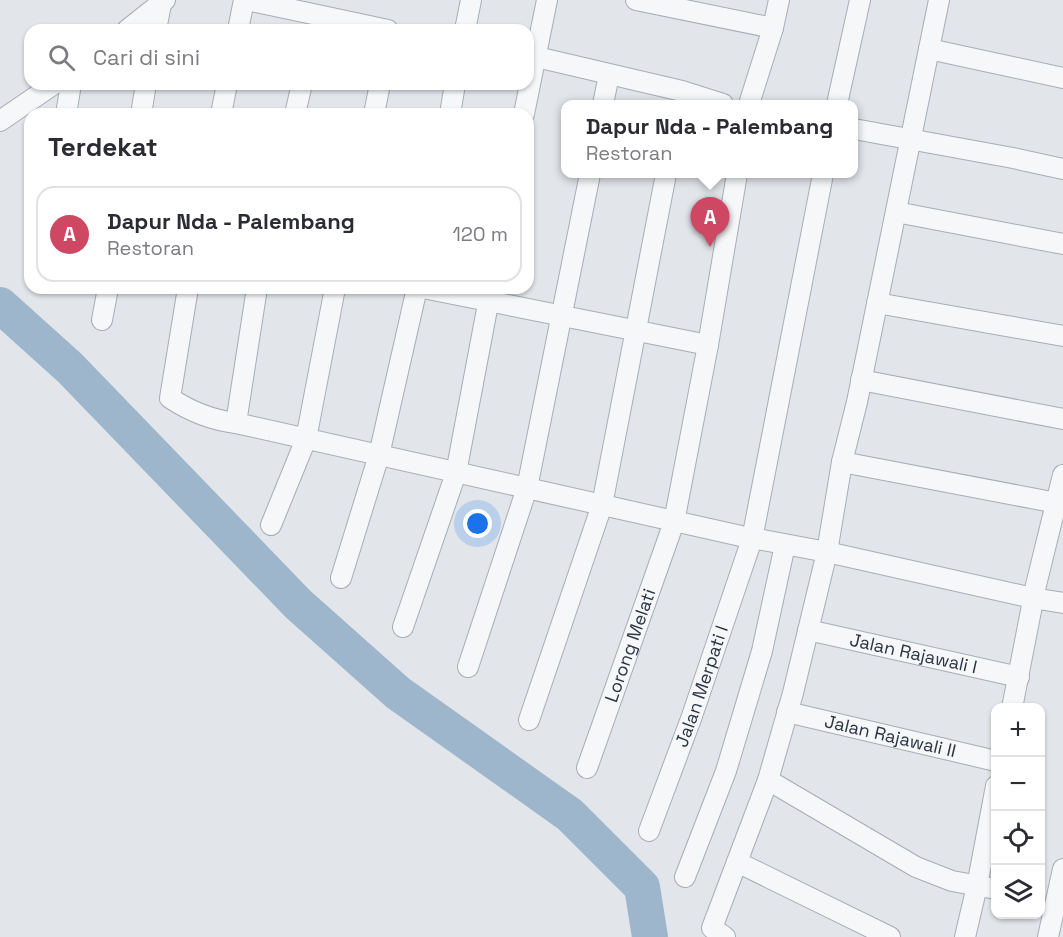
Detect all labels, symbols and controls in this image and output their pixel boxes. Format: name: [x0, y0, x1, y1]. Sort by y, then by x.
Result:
search box: [24, 24, 534, 90]
icon: search: [45, 41, 78, 74]
text: Cari di sini: [93, 43, 200, 71]
popup: [561, 100, 858, 178]
text: Dapur Nda - Palembang: [586, 112, 833, 140]
text: Terdekat: [48, 130, 158, 164]
text: Restoran: [586, 140, 673, 166]
pin: A: [690, 198, 730, 247]
text: Dapur Nda - Palembang: [107, 207, 355, 235]
text: A: [63, 221, 76, 247]
text: 120 m: [452, 221, 508, 247]
text: Restoran: [107, 235, 194, 261]
your location: [463, 509, 492, 538]
street label: Lorong Melati: [599, 585, 661, 705]
street label: Jalan Merpati I: [669, 622, 733, 750]
street label: Jalan Rajawali I: [848, 628, 979, 678]
map controls: [991, 703, 1045, 919]
button: +: [991, 703, 1045, 757]
street label: Jalan Rajawali II: [822, 709, 958, 762]
button: −: [991, 757, 1045, 811]
button: locate: [991, 811, 1045, 865]
button: layers: [991, 865, 1045, 919]

